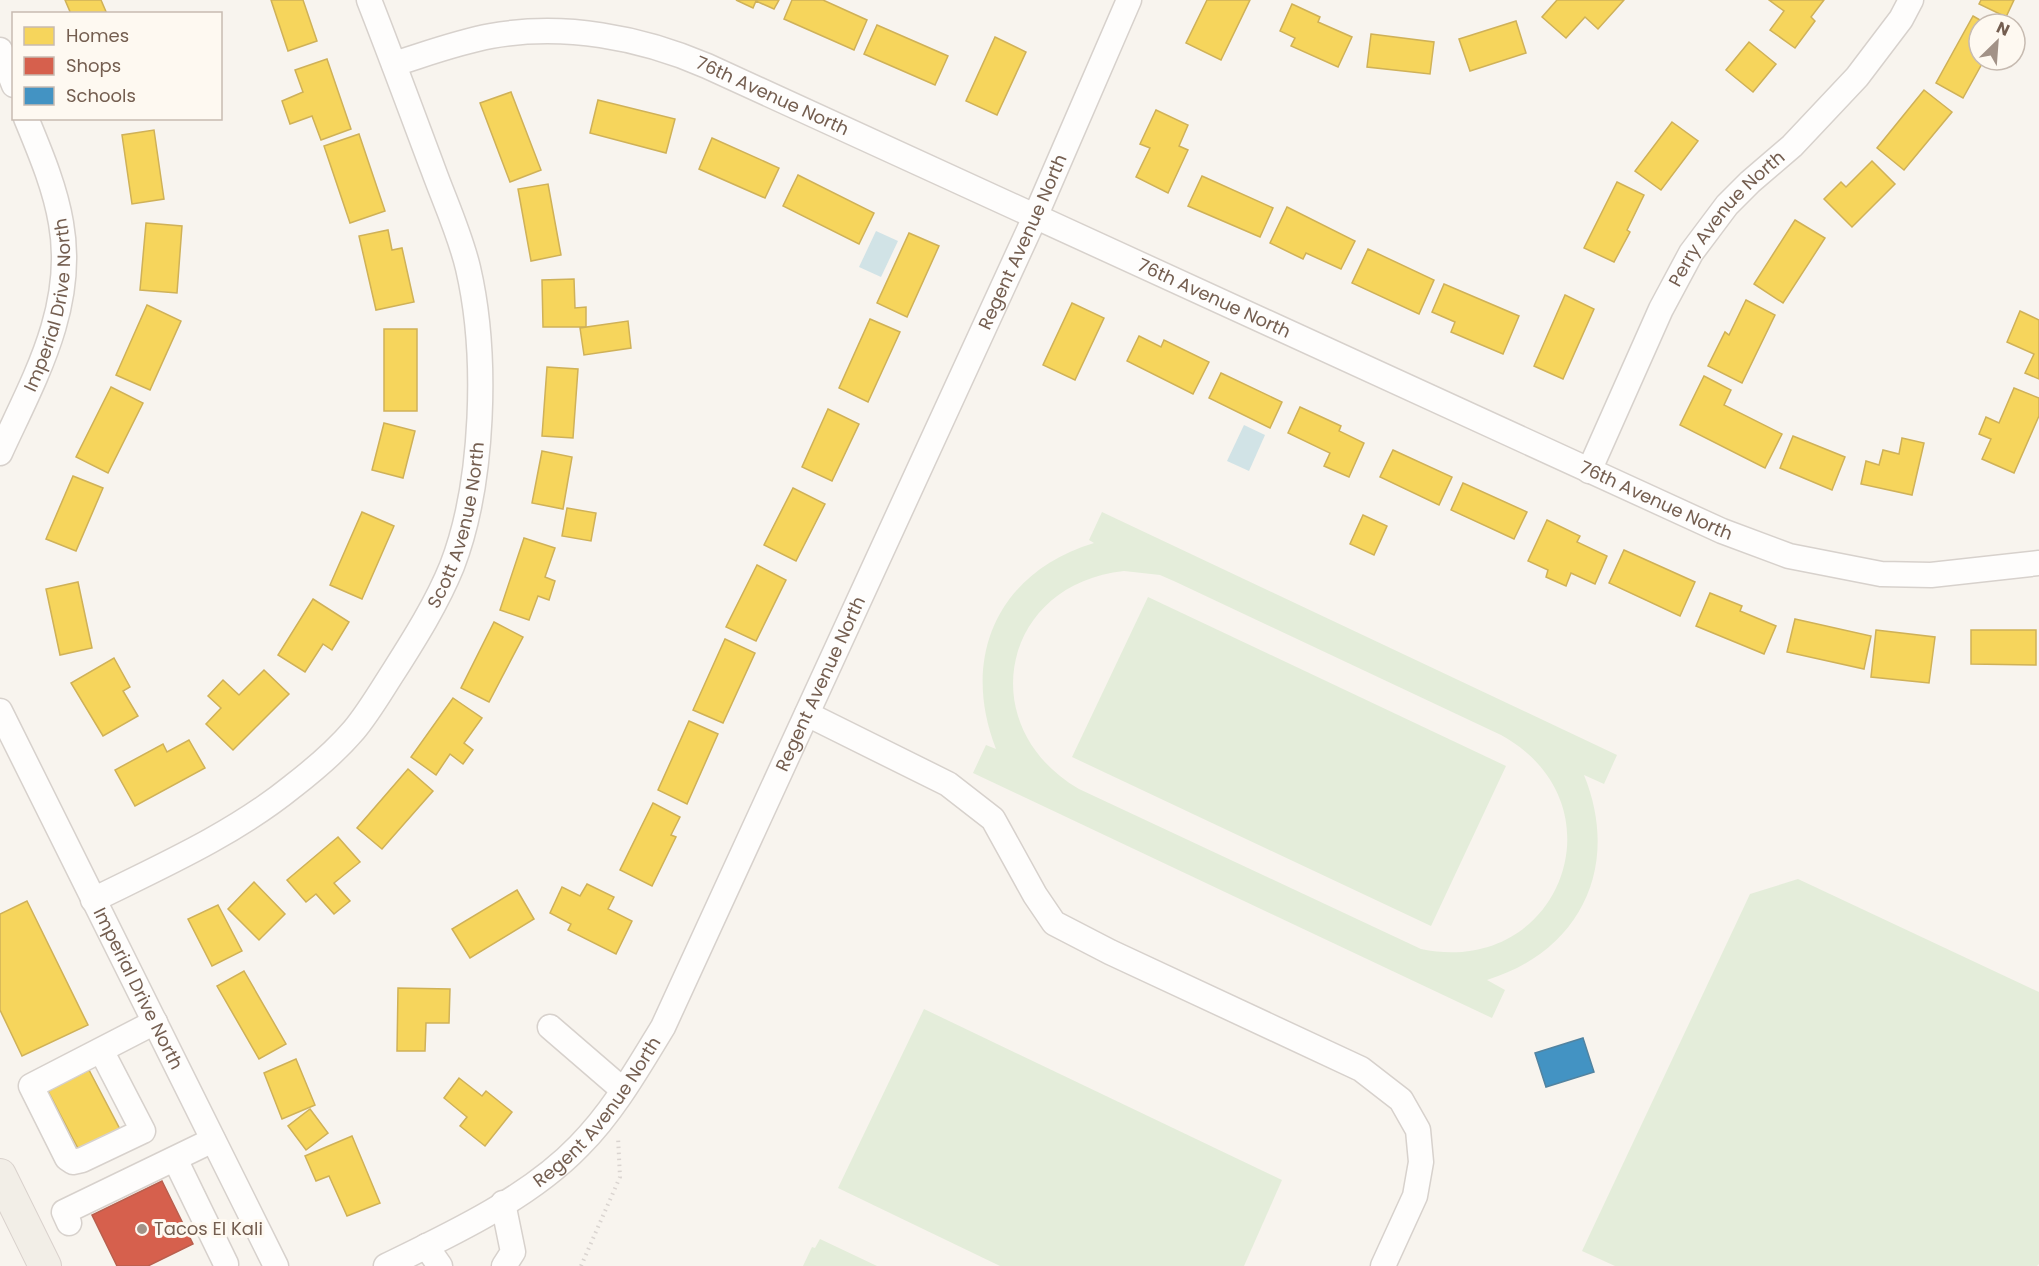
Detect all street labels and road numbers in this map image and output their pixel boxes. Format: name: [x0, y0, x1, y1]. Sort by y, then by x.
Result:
street label: 76th Avenue North: [692, 50, 853, 141]
street label: Perry Avenue North: [1662, 145, 1790, 291]
street label: Regent Avenue North: [972, 150, 1073, 334]
street label: Imperial Drive North: [17, 216, 76, 395]
street label: 76th Avenue North: [1134, 252, 1295, 344]
street label: Scott Avenue North: [421, 441, 490, 613]
street label: 76th Avenue North: [1576, 454, 1736, 546]
street label: Regent Avenue North: [769, 592, 871, 775]
street label: Imperial Drive North: [88, 903, 189, 1074]
street label: Regent Avenue North: [528, 1032, 666, 1193]

